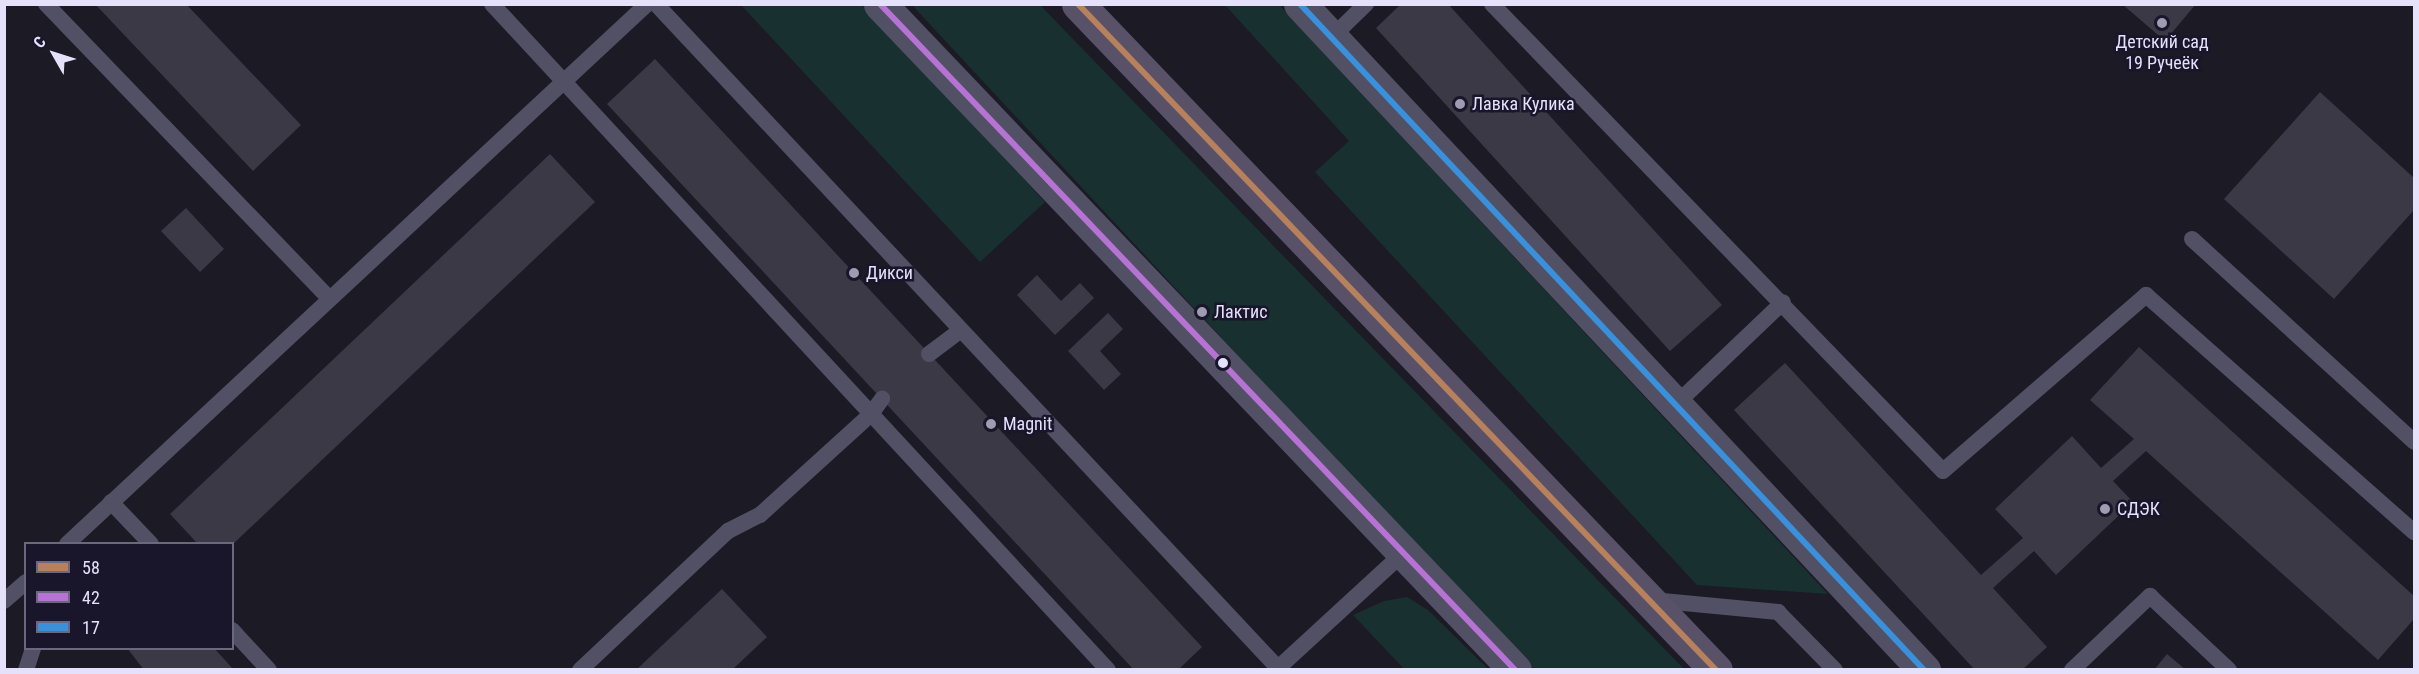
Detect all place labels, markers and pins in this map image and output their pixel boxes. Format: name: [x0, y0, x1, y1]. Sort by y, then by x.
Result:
marker: Детский сад 19 Ручеёк: [2155, 16, 2169, 30]
place label: Детский сад 19 Ручеёк: [2115, 32, 2209, 74]
place label: Лавка Кулика: [1472, 93, 1575, 115]
marker: Лавка Кулика: [1453, 97, 1467, 111]
place label: Дикси: [866, 262, 913, 284]
marker: Дикси: [847, 266, 861, 280]
place label: Лактис: [1214, 301, 1267, 323]
marker: Лактис: [1195, 305, 1209, 319]
unlabelled marker: [1217, 357, 1229, 369]
place label: Magnit: [1003, 413, 1052, 435]
marker: Magnit: [984, 417, 998, 431]
place label: СДЭК: [2117, 498, 2160, 520]
marker: СДЭК: [2098, 502, 2112, 516]

